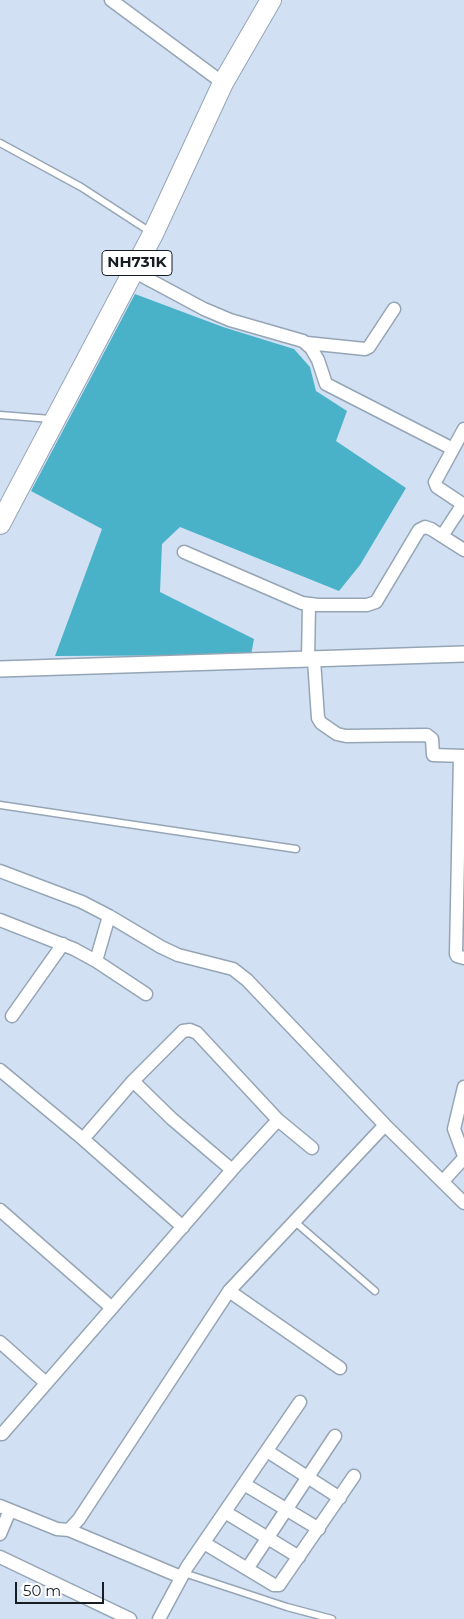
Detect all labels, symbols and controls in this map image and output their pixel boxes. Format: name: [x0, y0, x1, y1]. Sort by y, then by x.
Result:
road number: NH731K: [102, 250, 172, 276]
scale bar: [18, 1572, 106, 1604]
text: 50 m: [23, 1581, 61, 1600]

